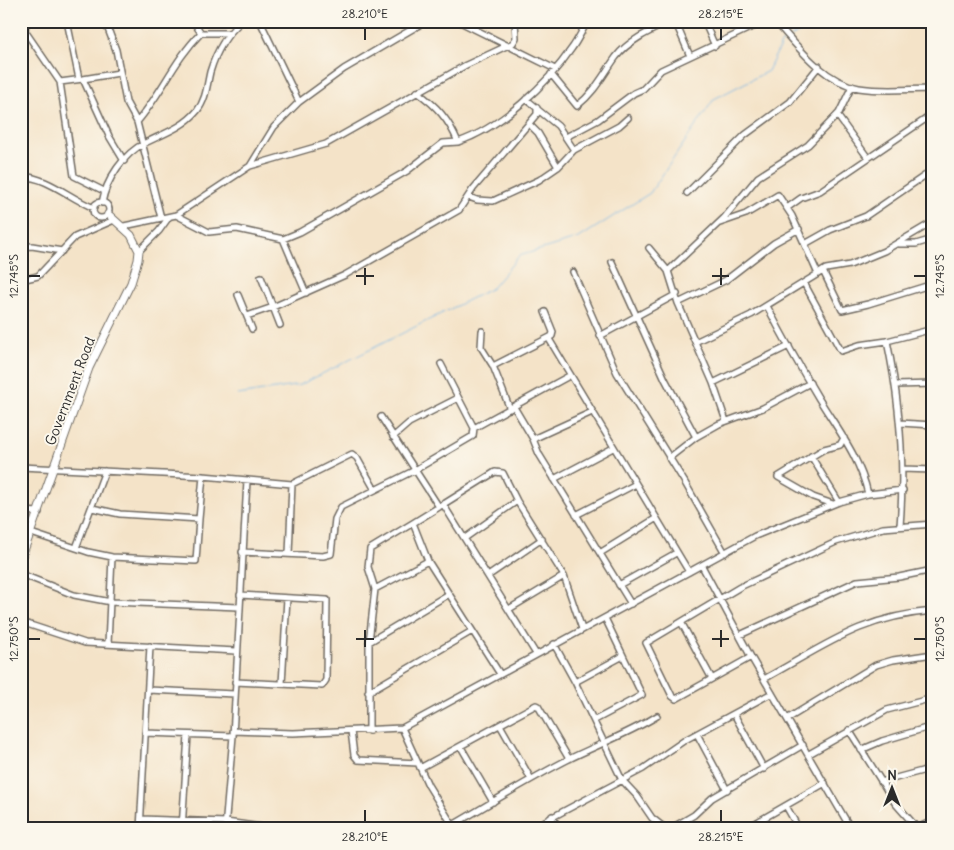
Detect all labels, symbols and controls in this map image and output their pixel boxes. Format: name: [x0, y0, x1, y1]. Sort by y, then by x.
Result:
text: 28.210°E: [342, 6, 388, 21]
text: 28.215°E: [698, 6, 744, 21]
text: 12.745°S: [6, 254, 21, 298]
text: 12.745°S: [932, 254, 947, 298]
street label: Government Road: [41, 334, 99, 448]
text: 12.750°S: [6, 616, 21, 662]
text: 12.750°S: [932, 616, 947, 662]
north arrow: [866, 762, 916, 812]
text: N: [887, 766, 897, 784]
text: 28.210°E: [342, 829, 388, 844]
text: 28.215°E: [698, 829, 744, 844]

